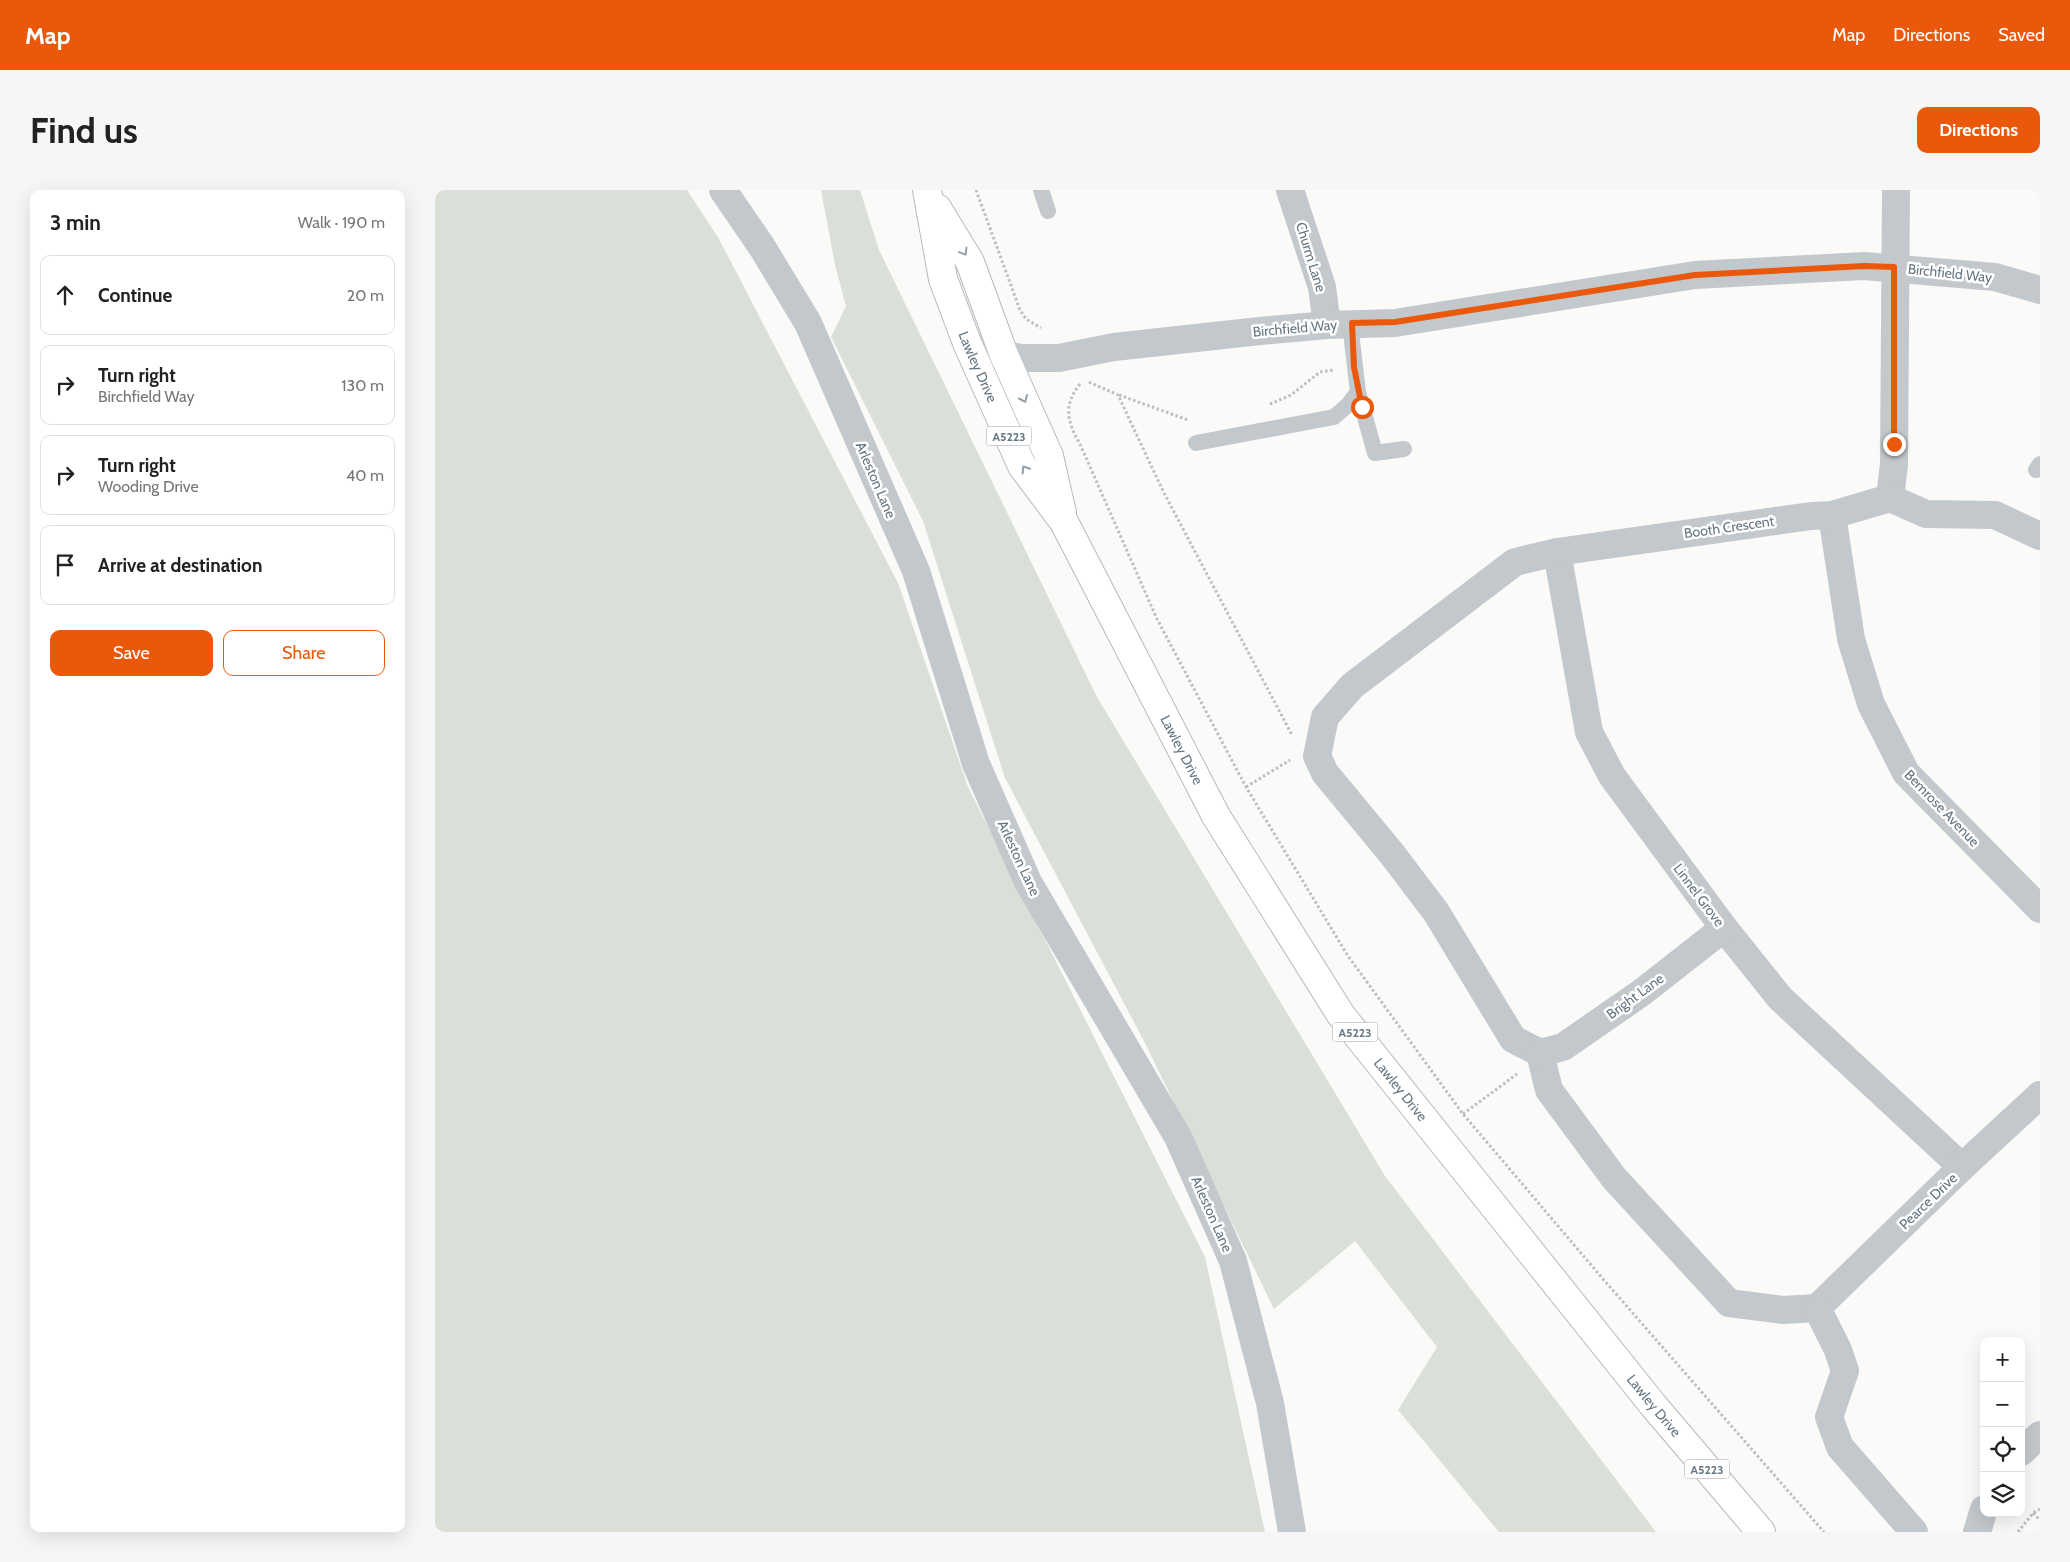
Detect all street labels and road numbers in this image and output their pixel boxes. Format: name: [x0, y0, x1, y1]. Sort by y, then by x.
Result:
street label: Churm Lane: [1292, 220, 1330, 294]
street label: Birchfield Way: [1907, 260, 1993, 286]
street label: Birchfield Way: [1252, 315, 1338, 341]
street label: Lawley Drive: [954, 329, 1001, 405]
road number: A5223: [987, 427, 1031, 446]
street label: Arleston Lane: [852, 439, 900, 521]
street label: Booth Crescent: [1683, 512, 1775, 542]
street label: Lawley Drive: [1156, 712, 1207, 788]
street label: Bemrose Avenue: [1901, 766, 1983, 850]
street label: Arleston Lane: [994, 817, 1044, 899]
street label: Linnel Grove: [1669, 860, 1729, 930]
street label: Bright Lane: [1603, 969, 1667, 1023]
road number: A5223: [1333, 1022, 1377, 1042]
street label: Lawley Drive: [1370, 1054, 1431, 1125]
street label: Pearce Drive: [1895, 1169, 1961, 1233]
street label: Arleston Lane: [1187, 1173, 1237, 1255]
street label: Lawley Drive: [1623, 1371, 1685, 1440]
road number: A5223: [1685, 1460, 1729, 1478]

